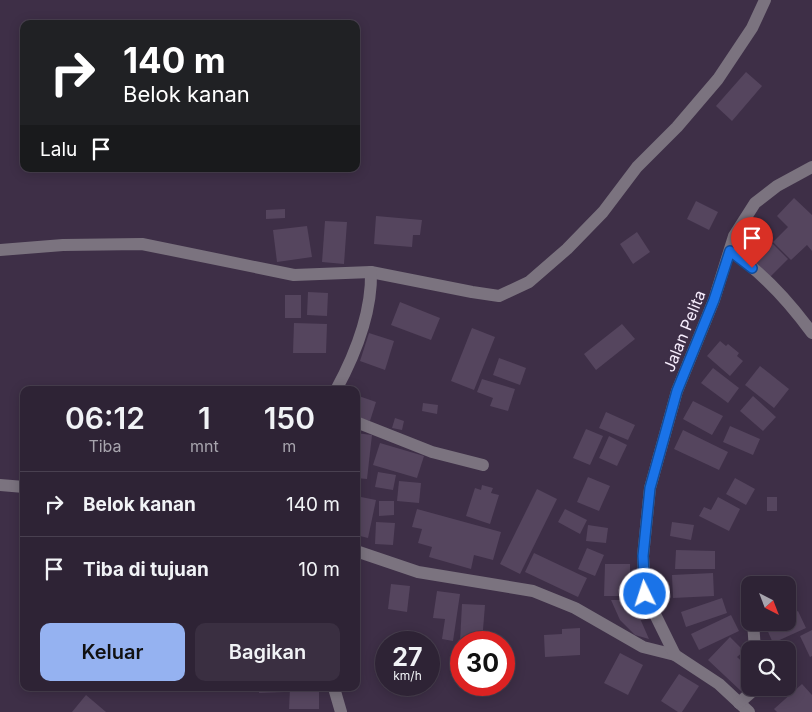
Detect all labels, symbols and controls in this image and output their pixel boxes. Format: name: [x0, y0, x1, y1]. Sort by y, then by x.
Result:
text: 140 m: [123, 39, 226, 81]
icon: right: [40, 40, 105, 105]
text: Belok kanan: [123, 81, 250, 107]
icon: arrive: [87, 135, 115, 163]
text: Lalu: [40, 138, 77, 161]
pin: [731, 217, 773, 268]
icon: arrive: [738, 224, 766, 252]
street label: Jalan Pelita: [659, 287, 709, 375]
text: 06:12: [65, 400, 145, 436]
text: 1: [198, 400, 211, 436]
text: 150: [264, 400, 315, 436]
text: Tiba: [88, 436, 122, 456]
text: mnt: [190, 436, 219, 456]
text: m: [282, 436, 296, 456]
icon: right: [40, 490, 68, 518]
text: Belok kanan: [83, 493, 196, 516]
text: 140 m: [286, 493, 340, 516]
icon: arrive: [40, 555, 68, 583]
text: Tiba di tujuan: [83, 558, 209, 581]
text: 10 m: [298, 558, 340, 581]
position arrow: [618, 567, 670, 619]
north arrow: [741, 576, 796, 631]
map controls: [741, 576, 796, 696]
button: Keluar: [40, 623, 185, 681]
button: Bagikan: [195, 623, 340, 681]
speed limit sign: 30: [450, 631, 515, 696]
button: search: [741, 641, 796, 696]
text: 27: [392, 642, 423, 672]
text: km/h: [393, 668, 422, 683]

